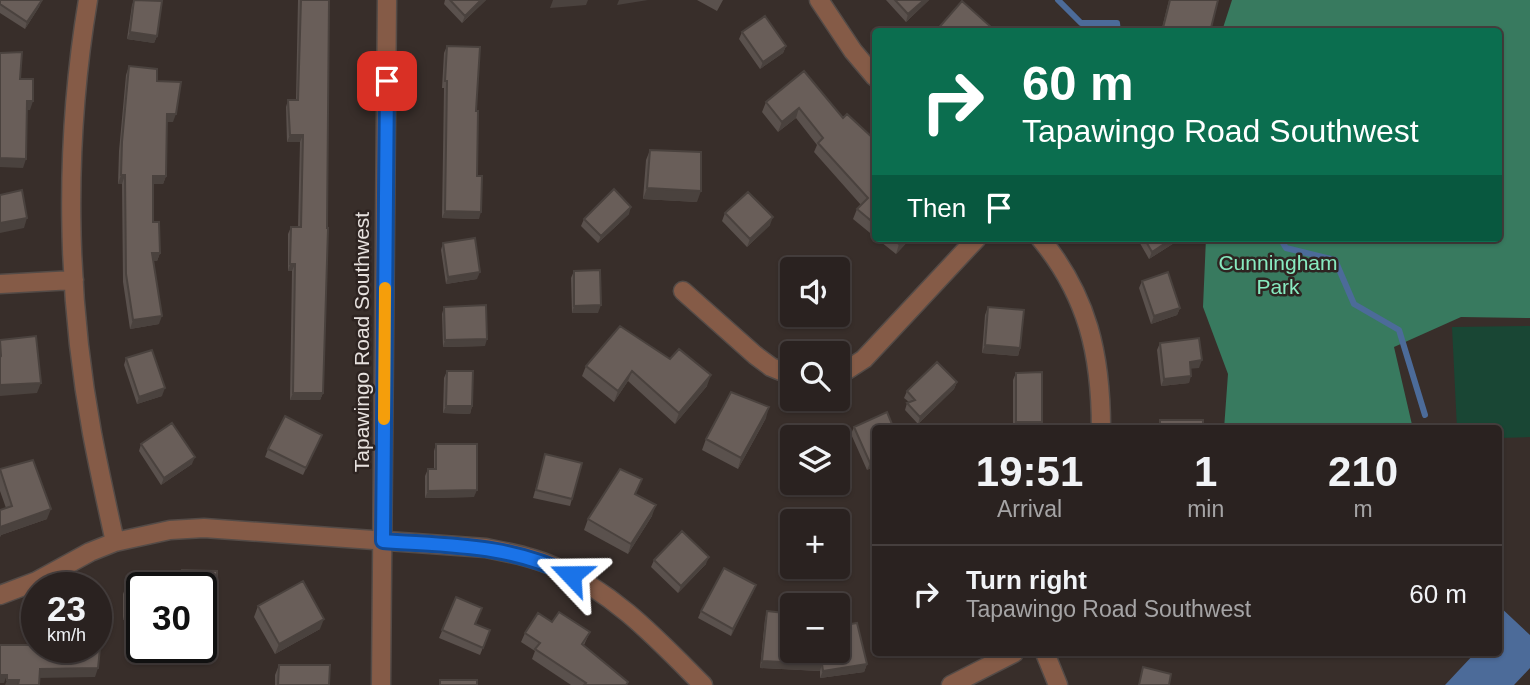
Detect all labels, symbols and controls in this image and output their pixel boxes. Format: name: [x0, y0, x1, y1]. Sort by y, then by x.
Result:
pin: [357, 51, 417, 111]
icon: right: [907, 56, 998, 147]
text: 60 m: [1022, 56, 1134, 110]
icon: arrive: [368, 62, 406, 100]
text: Tapawingo Road Southwest: [1022, 113, 1419, 149]
icon: arrive: [980, 189, 1018, 227]
text: Then: [907, 193, 966, 223]
street label: Tapawingo Road Southwest: [350, 212, 373, 472]
park label: Cunningham Park: [1218, 251, 1338, 298]
map controls: [780, 257, 850, 663]
button: sound: [780, 257, 850, 327]
button: search: [780, 341, 850, 411]
button: layers: [780, 425, 850, 495]
text: 19:51: [976, 448, 1083, 495]
text: 1: [1194, 448, 1217, 495]
text: 210: [1328, 448, 1398, 495]
text: Arrival: [997, 496, 1062, 522]
text: min: [1187, 496, 1224, 522]
text: m: [1354, 496, 1373, 522]
button: +: [780, 509, 850, 579]
position arrow: [534, 538, 608, 612]
text: Turn right: [966, 565, 1087, 595]
speed limit sign: 30: [126, 572, 217, 663]
icon: right: [907, 575, 945, 613]
text: 60 m: [1409, 579, 1467, 609]
text: 23: [47, 589, 86, 628]
button: −: [780, 593, 850, 663]
text: Tapawingo Road Southwest: [966, 596, 1251, 622]
text: km/h: [47, 625, 86, 645]

